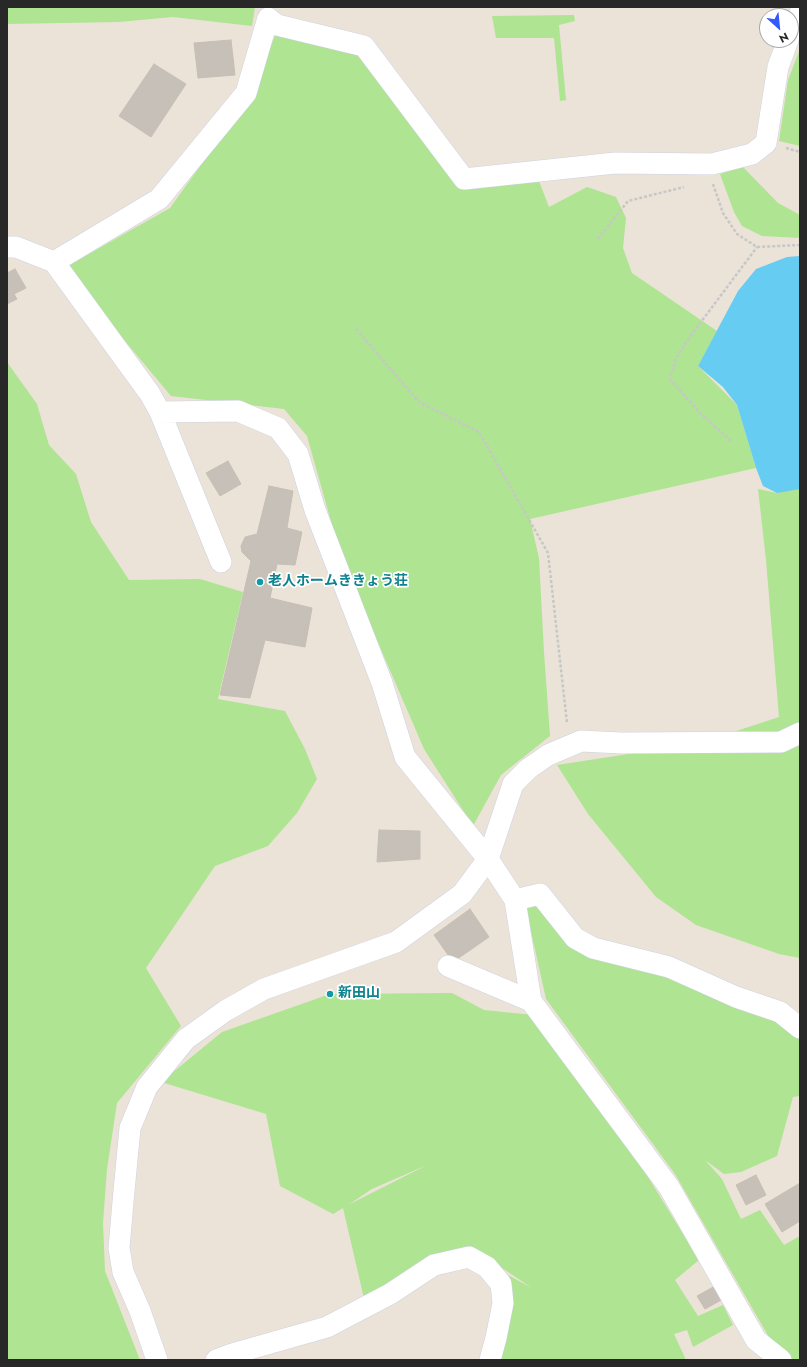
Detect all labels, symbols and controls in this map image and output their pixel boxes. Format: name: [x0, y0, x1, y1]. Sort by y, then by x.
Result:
north arrow: [759, 8, 799, 48]
text: N: [776, 29, 792, 47]
place label: 老人ホームききょう荘: [268, 574, 408, 590]
marker: 老人ホームききょう荘: [255, 577, 265, 587]
place label: 新田山: [338, 986, 380, 1002]
marker: 新田山: [325, 989, 335, 999]

